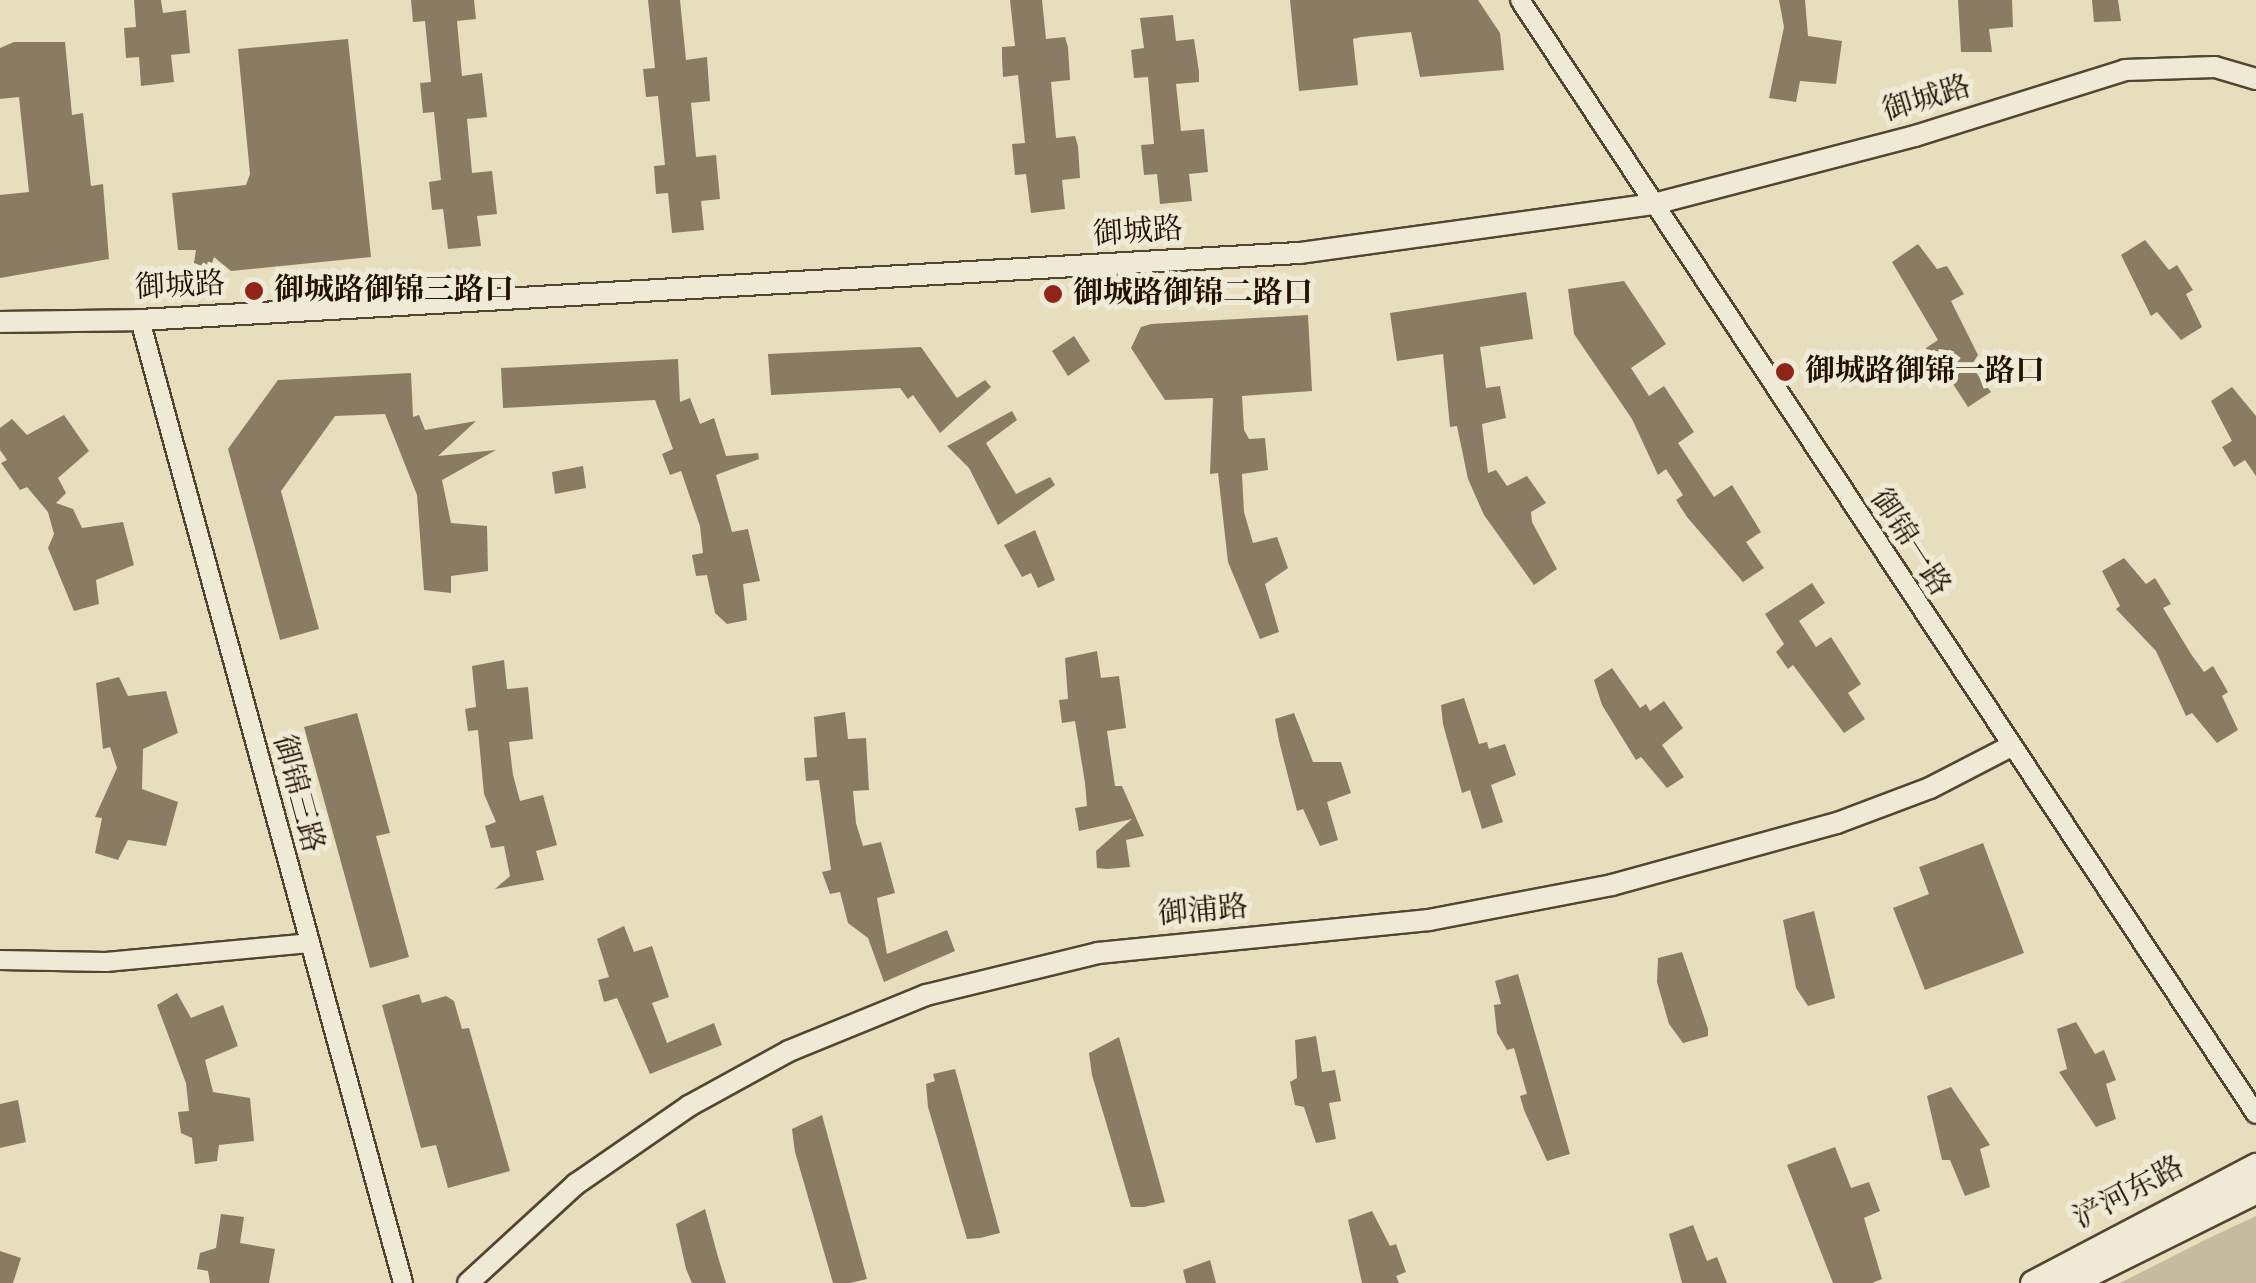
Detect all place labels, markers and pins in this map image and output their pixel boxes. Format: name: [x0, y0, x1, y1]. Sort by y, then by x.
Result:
place label: 御城路御锦三路口: [274, 273, 514, 309]
place label: 御城路御锦二路口: [1073, 276, 1313, 312]
marker: 御城路御锦三路口: [243, 280, 265, 302]
marker: 御城路御锦二路口: [1042, 283, 1064, 305]
place label: 御城路御锦一路口: [1805, 354, 2045, 390]
marker: 御城路御锦一路口: [1774, 361, 1796, 383]

